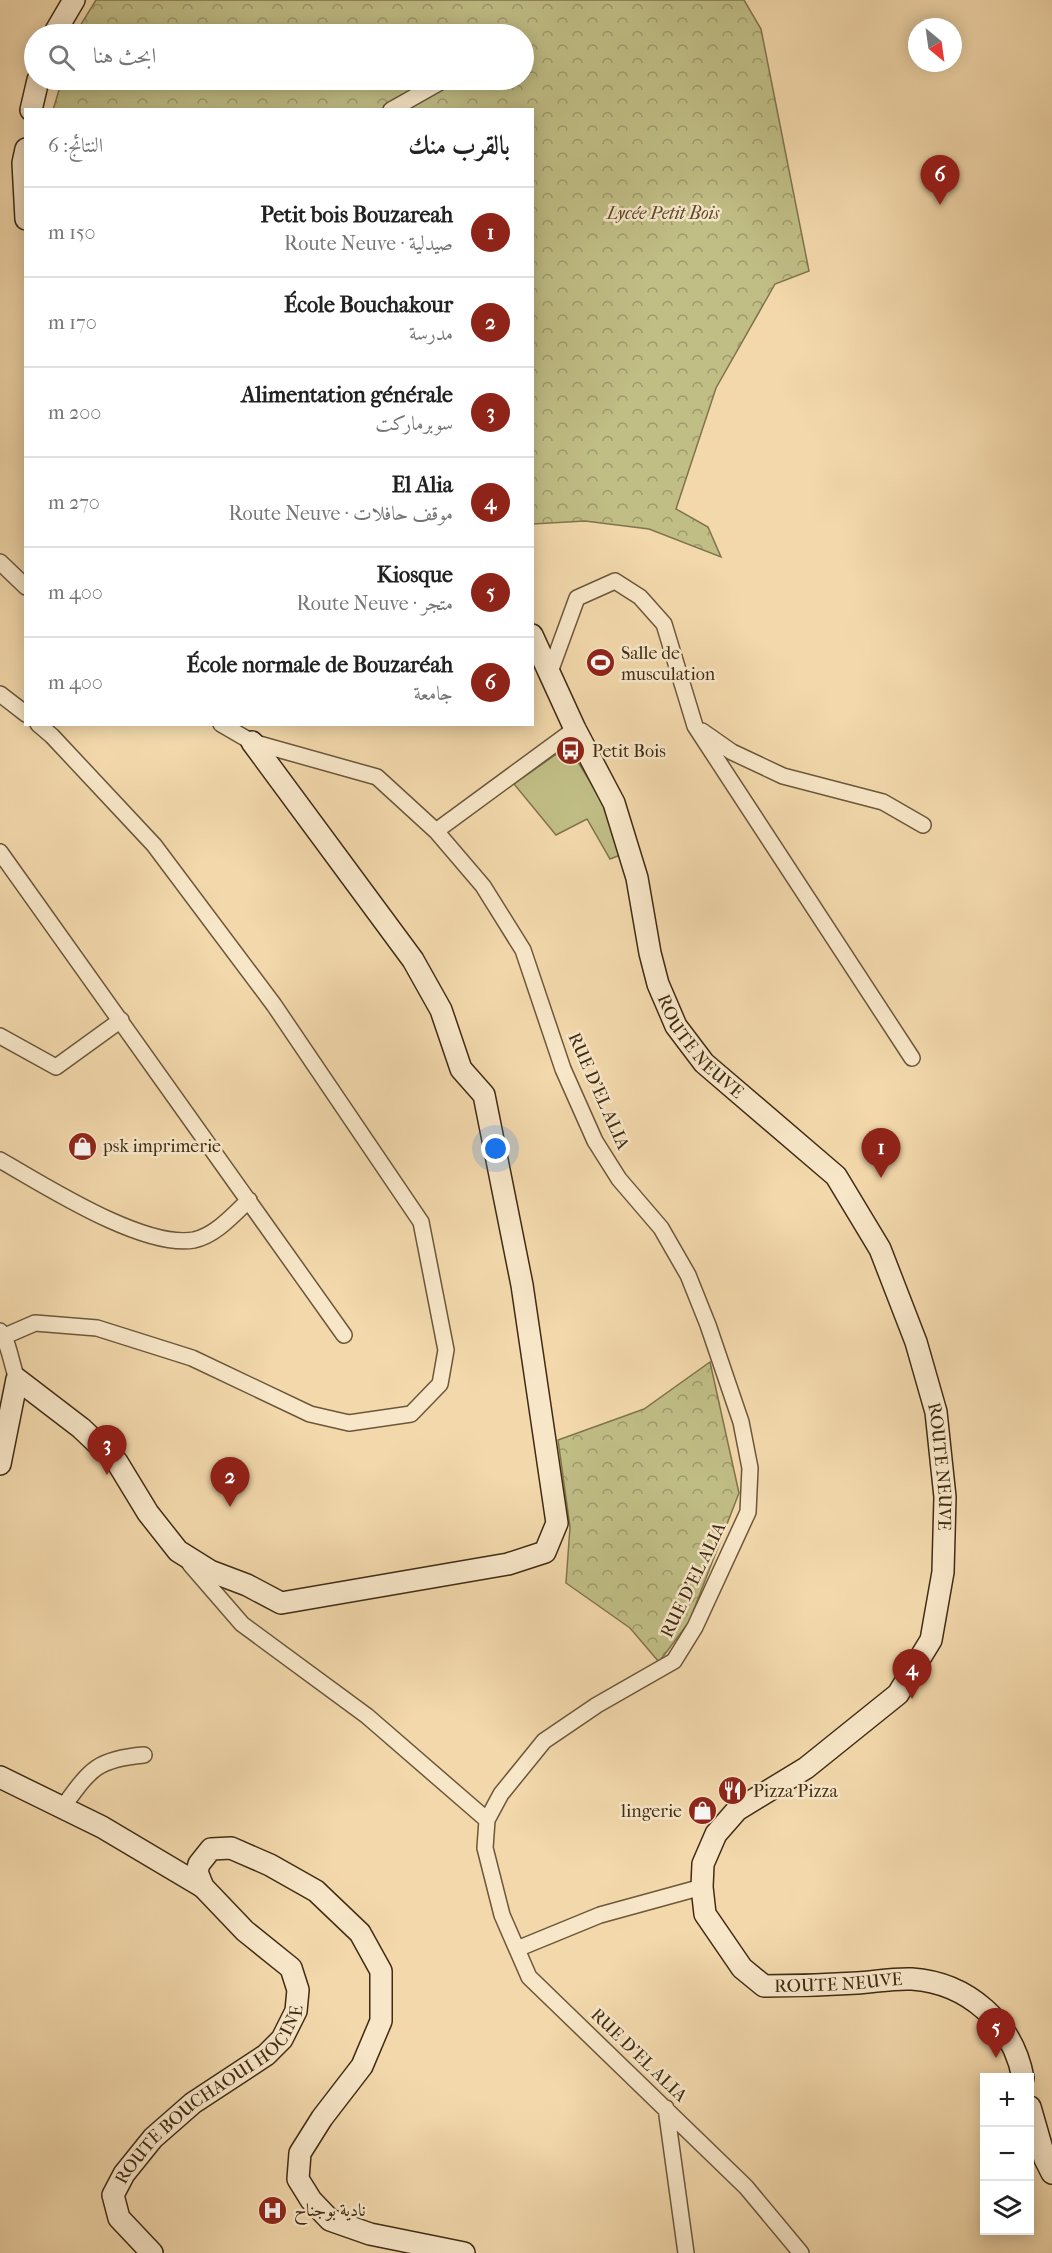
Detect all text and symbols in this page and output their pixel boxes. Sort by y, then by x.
north arrow [908,18,962,72]
search box [24,24,534,90]
icon: search [45,41,78,74]
text: ابحث هنا [93,43,156,69]
text: بالقرب منك [408,130,510,161]
text: النتائج: 6 [48,134,103,157]
pin: 6 [920,156,960,205]
text: Petit bois Bouzareah [260,202,453,228]
park label: Lycée Petit Bois [605,203,720,224]
text: 150 m [48,221,96,244]
text: 1 [487,221,494,244]
text: صيدلية · Route Neuve [284,232,453,255]
text: École Bouchakour [284,292,453,318]
text: 170 m [48,311,97,334]
text: 2 [485,311,496,334]
text: مدرسة [409,322,453,345]
text: Alimentation générale [241,382,453,408]
text: 200 m [48,401,101,424]
text: 3 [486,401,495,424]
text: سوبرماركت [375,412,453,435]
text: El Alia [392,472,453,498]
text: 270 m [48,491,100,514]
text: 4 [485,491,496,514]
text: موقف حافلات · Route Neuve [228,502,453,525]
text: Kiosque [377,562,453,588]
text: 400 m [48,581,103,604]
text: 5 [486,581,495,604]
text: متجر · Route Neuve [297,592,453,615]
place label: Salle de musculation [621,643,716,685]
sports icon: Salle de musculation [584,647,616,679]
text: École normale de Bouzaréah [187,652,453,678]
text: 400 m [48,671,103,694]
text: 6 [485,671,496,694]
text: جامعة [414,682,453,705]
bus stop icon: Petit Bois [555,735,587,767]
place label: Petit Bois [592,741,666,762]
street label: ROUTE NEUVE [653,991,747,1103]
street label: RUE D'EL ALIA [563,1030,634,1153]
pin: 1 [862,1128,900,1178]
shop icon: psk imprimerie [66,1130,98,1162]
your location [481,1134,510,1163]
place label: psk imprimerie [102,1136,221,1157]
street label: ROUTE NEUVE [923,1400,955,1531]
pin: 3 [88,1426,126,1475]
pin: 2 [210,1458,250,1507]
street label: RUE D'EL ALIA [656,1519,731,1641]
pin: 4 [892,1650,932,1699]
restaurant icon: Pizza Pizza [716,1775,748,1807]
place label: Pizza Pizza [753,1781,838,1802]
shop icon: lingerie [687,1795,719,1827]
place label: lingerie [620,1801,682,1822]
street label: ROUTE NEUVE [774,1969,903,1997]
street label: ROUTE BOUCHAOUI HOCINE [111,2004,307,2187]
street label: RUE D'EL ALIA [586,2004,691,2107]
pin: 5 [976,2008,1016,2058]
map controls [980,2073,1034,2235]
button: + [980,2073,1034,2127]
button: − [980,2127,1034,2181]
button: layers [980,2181,1034,2235]
hospital icon: نادية بوجناح [257,2194,289,2226]
place label: نادية بوجناح [294,2200,366,2226]

